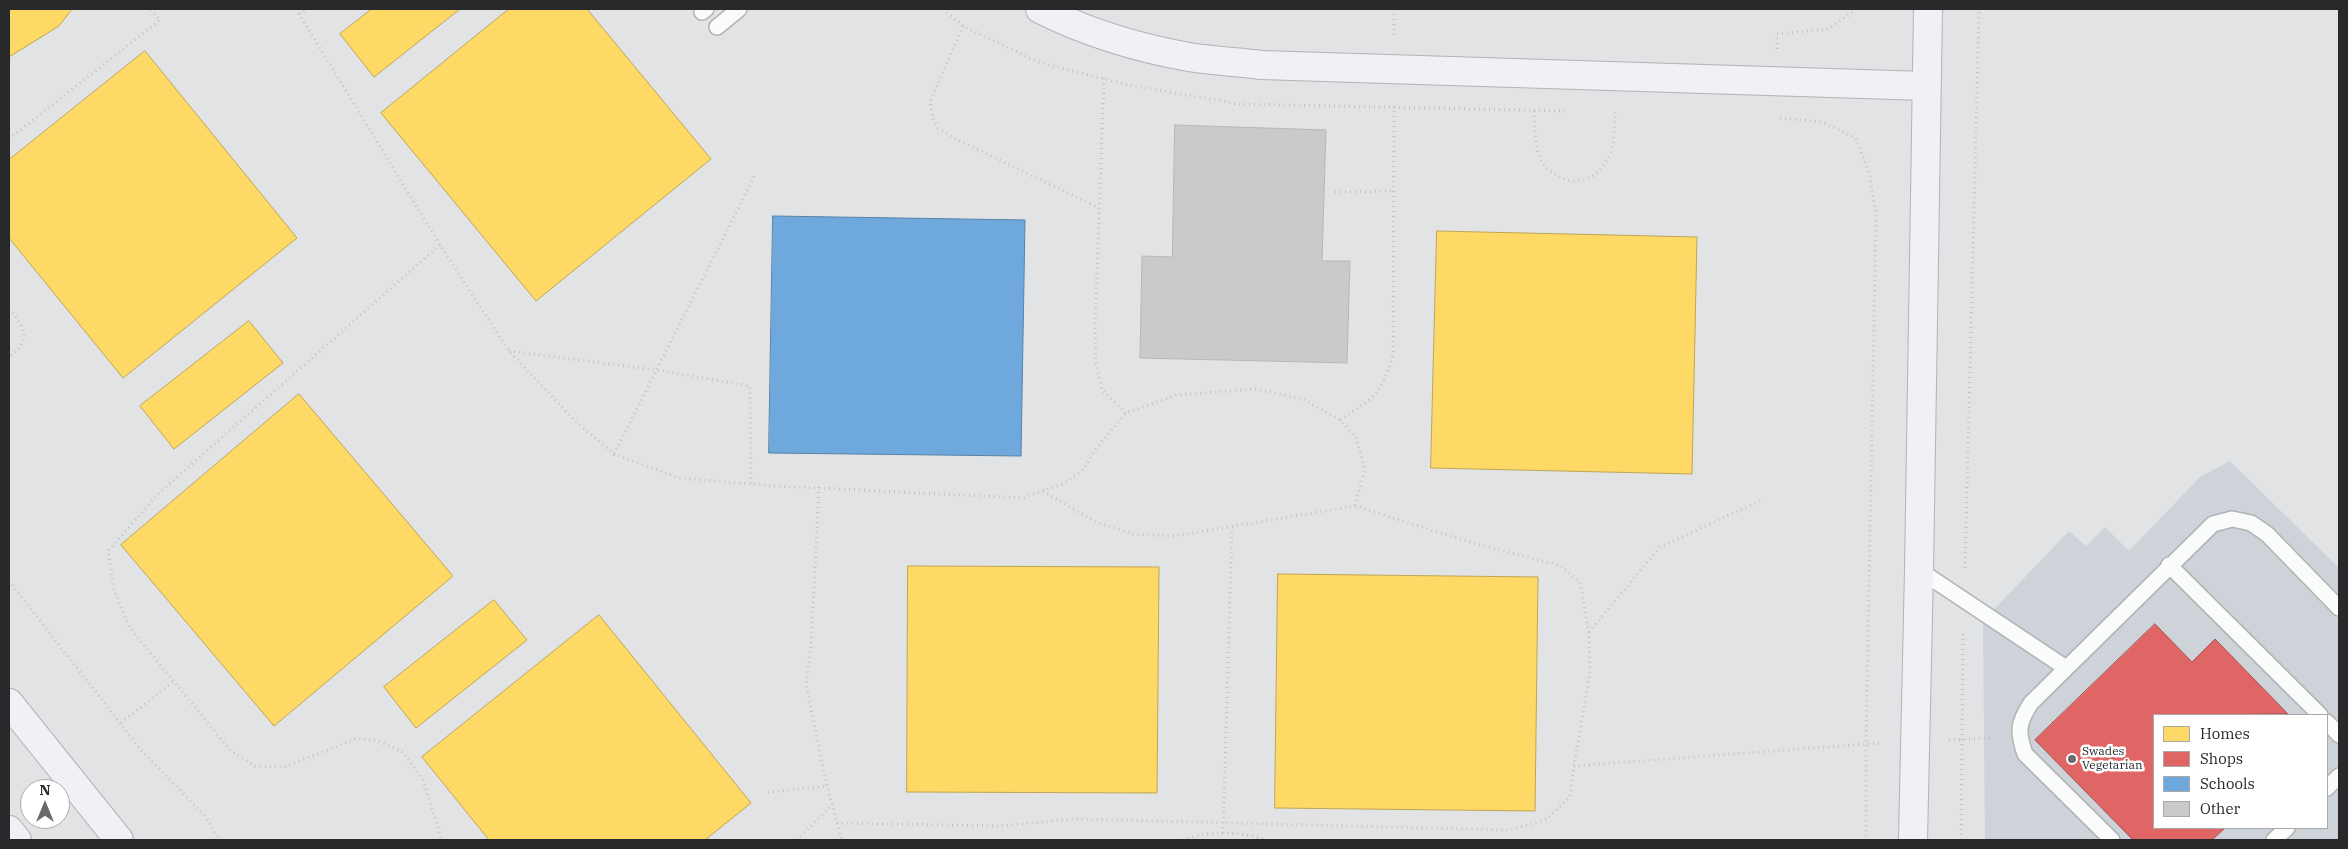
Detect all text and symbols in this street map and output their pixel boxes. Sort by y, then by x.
legend [2153,714,2328,829]
text: Homes [2200,724,2250,743]
place label: Swades Vegetarian [2082,745,2143,773]
text: Shops [2200,749,2243,768]
marker: Swades Vegetarian [2066,753,2078,765]
text: Schools [2200,774,2255,793]
north arrow [20,779,70,829]
text: N [39,781,51,799]
text: Other [2200,799,2240,818]

